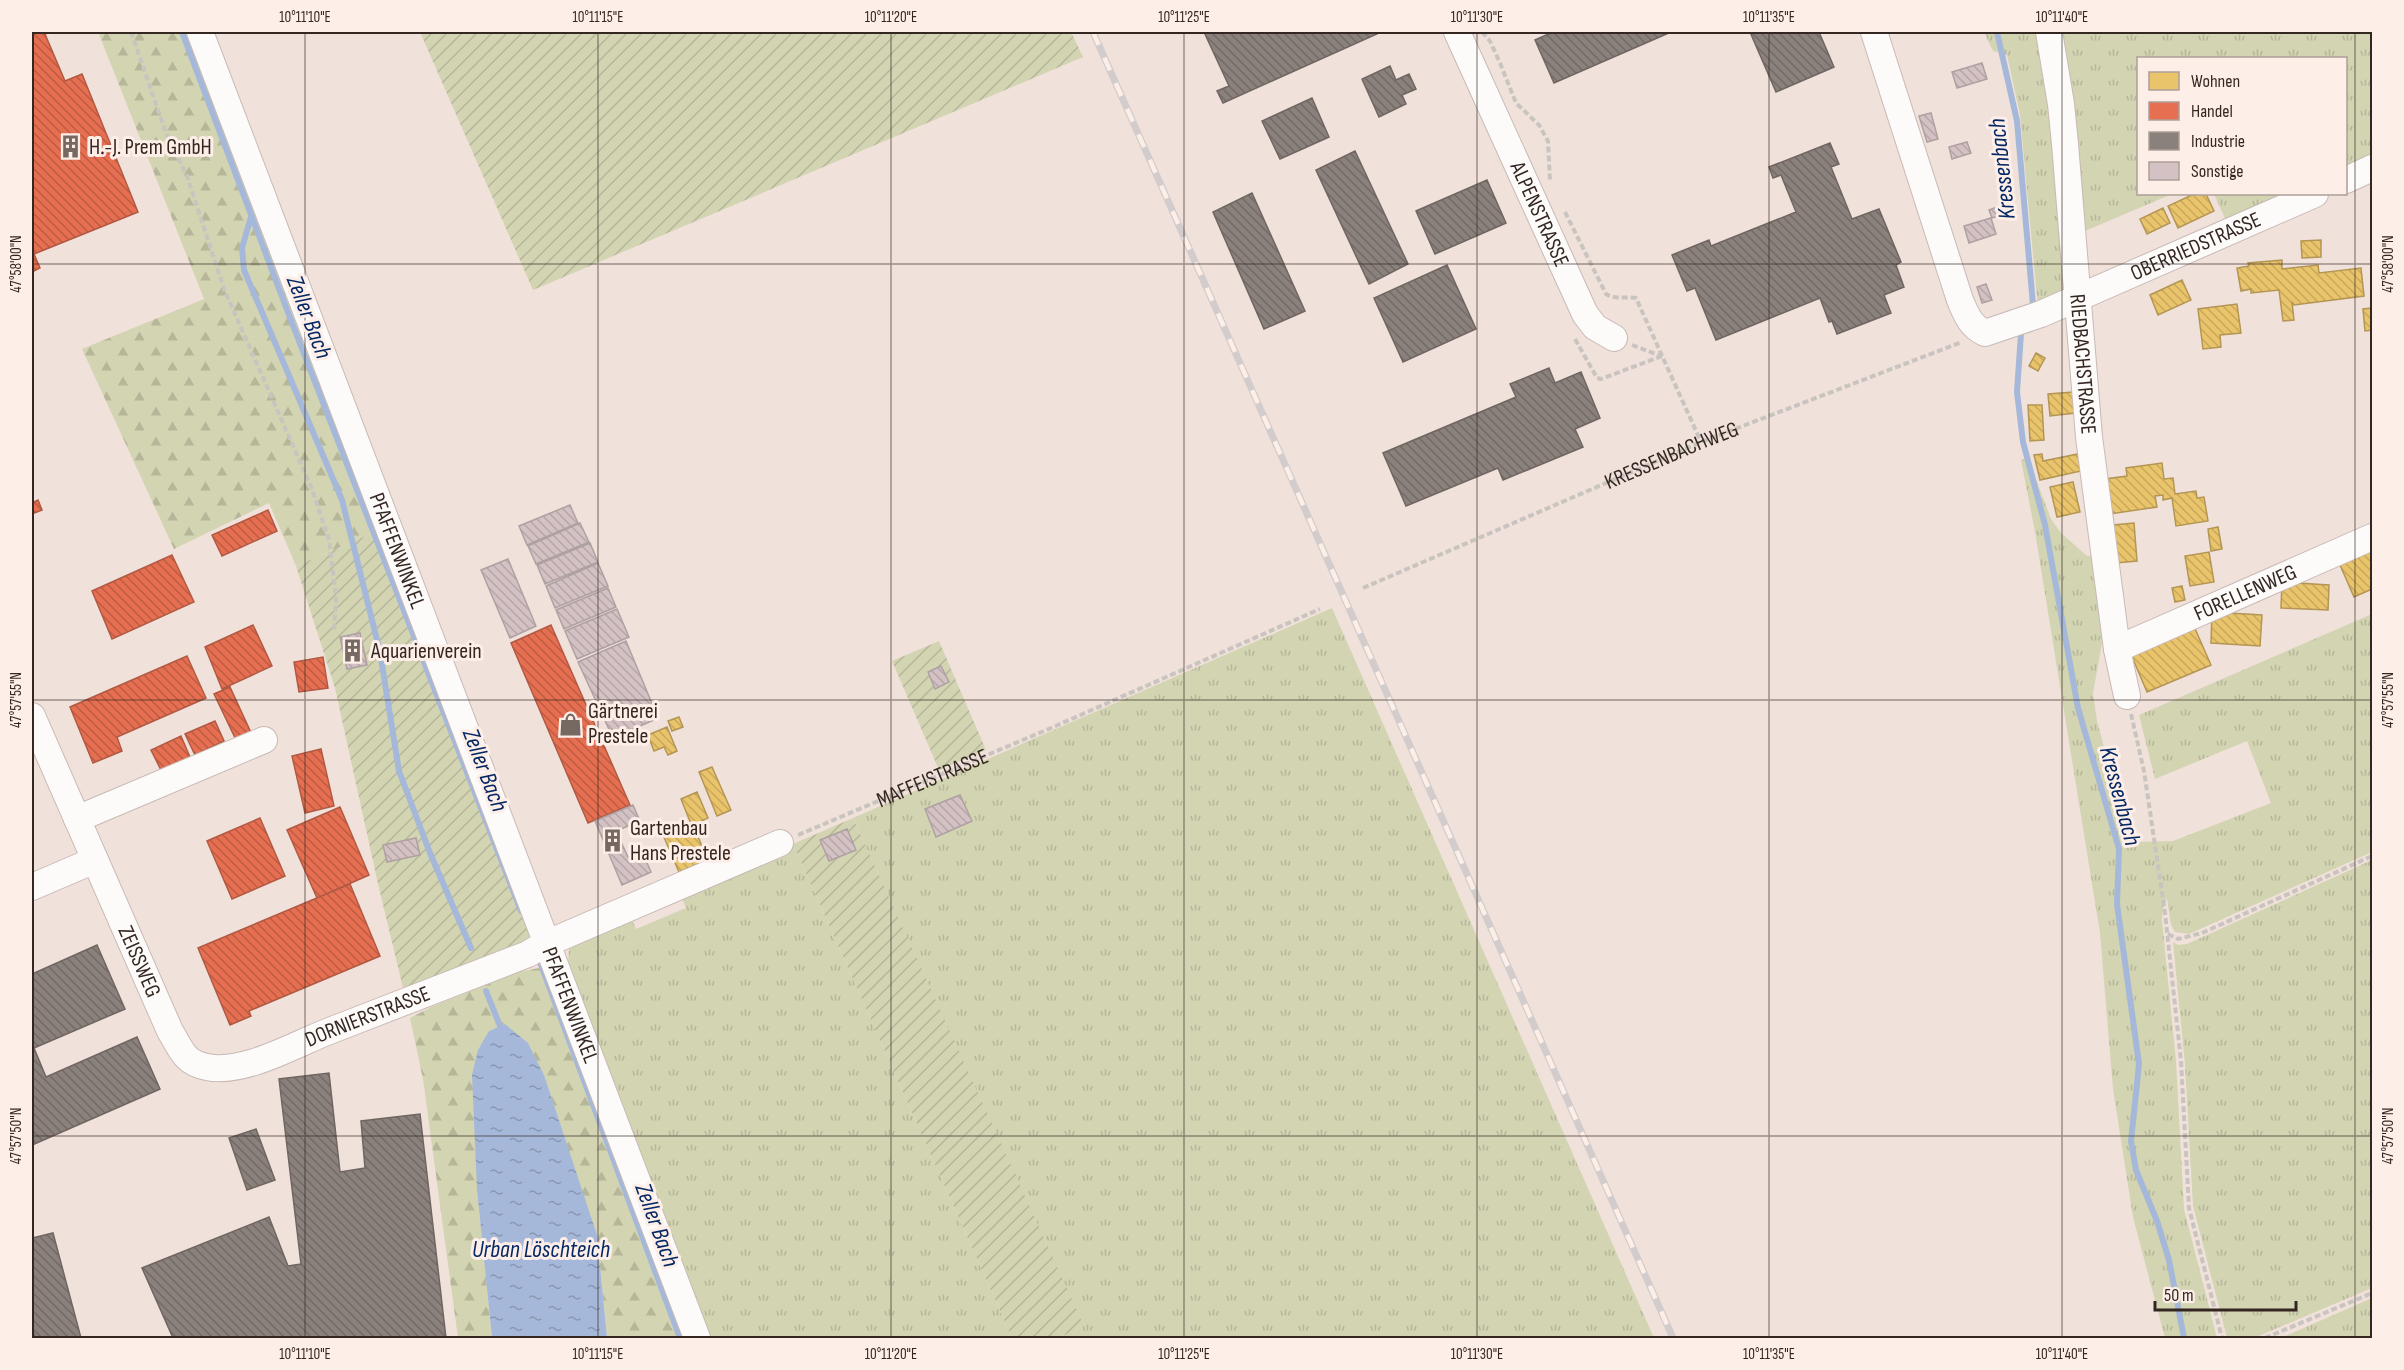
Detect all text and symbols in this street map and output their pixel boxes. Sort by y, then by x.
text: 10°11'10"E [279,8,331,27]
text: 10°11'15"E [573,8,623,27]
text: 10°11'20"E [865,8,917,27]
text: 10°11'25"E [1158,8,1210,27]
text: 10°11'30"E [1451,8,1503,27]
text: 10°11'35"E [1743,8,1795,27]
text: 10°11'40"E [2036,8,2088,27]
legend [2137,57,2347,195]
text: Wohnen [2191,71,2240,92]
text: Handel [2191,101,2233,122]
water label: Kressenbach [1982,117,2022,221]
text: Industrie [2191,131,2245,152]
building icon: H.-J. Prem GmbH [58,134,84,160]
place label: H.-J. Prem GmbH [89,134,212,161]
street label: ALPENSTRASSE [1504,156,1575,271]
text: Sonstige [2191,161,2244,182]
street label: OBERRIEDSTRASSE [2126,206,2265,287]
text: 47°58'00"N [7,235,26,293]
text: 47°58'00"N [2379,235,2398,293]
water label: Zeller Bach [280,270,338,363]
street label: RIEDBACHSTRASSE [2064,293,2102,435]
street label: KRESSENBACHWEG [1600,415,1743,495]
street label: PFAFFENWINKEL [363,489,432,612]
street label: FORELLENWEG [2190,558,2301,627]
building icon: Aquarienverein [340,638,366,664]
place label: Aquarienverein [370,638,482,665]
text: 47°57'55"N [7,672,26,728]
text: 47°57'55"N [2379,672,2398,728]
place label: Gärtnerei Prestele [588,698,658,750]
shop icon: Gärtnerei Prestele [557,711,583,737]
water label: Zeller Bach [456,723,514,816]
street label: MAFFEISTRASSE [873,743,992,814]
water label: Kressenbach [2093,743,2147,849]
place label: Gartenbau Hans Prestele [630,815,731,867]
building icon: Gartenbau Hans Prestele [599,828,625,854]
street label: ZEISSWEG [112,922,167,1001]
street label: PFAFFENWINKEL [536,943,605,1067]
street label: DORNIERSTRASSE [301,980,434,1053]
text: 47°57'50"N [7,1108,26,1164]
text: 47°57'50"N [2379,1108,2398,1164]
water label: Zeller Bach [628,1178,685,1271]
water label: Urban Löschteich [472,1235,610,1264]
scale bar [2155,1274,2296,1312]
text: 50 m [2164,1285,2194,1306]
text: 10°11'10"E [279,1345,331,1364]
text: 10°11'15"E [573,1345,623,1364]
text: 10°11'20"E [865,1345,917,1364]
text: 10°11'25"E [1158,1345,1210,1364]
text: 10°11'30"E [1451,1345,1503,1364]
text: 10°11'35"E [1743,1345,1795,1364]
text: 10°11'40"E [2036,1345,2088,1364]

